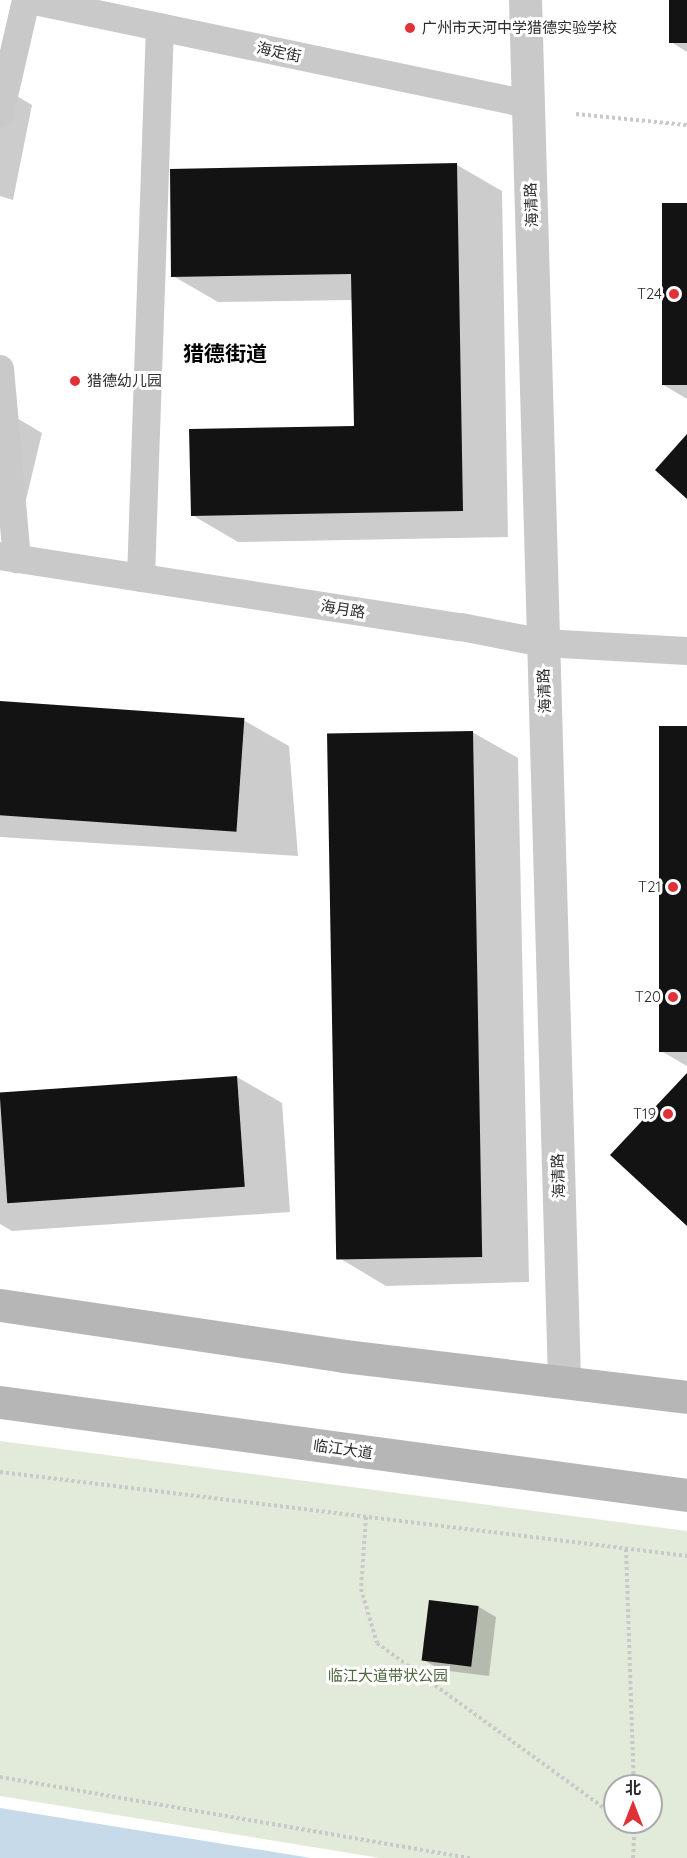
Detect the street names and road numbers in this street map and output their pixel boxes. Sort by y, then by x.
street label: 海定街 [255,39,303,65]
street label: 海清路 [521,182,541,228]
street label: 海月路 [319,597,367,621]
street label: 海清路 [534,668,554,714]
street label: 海清路 [548,1153,568,1199]
street label: 临江大道 [312,1436,374,1462]

